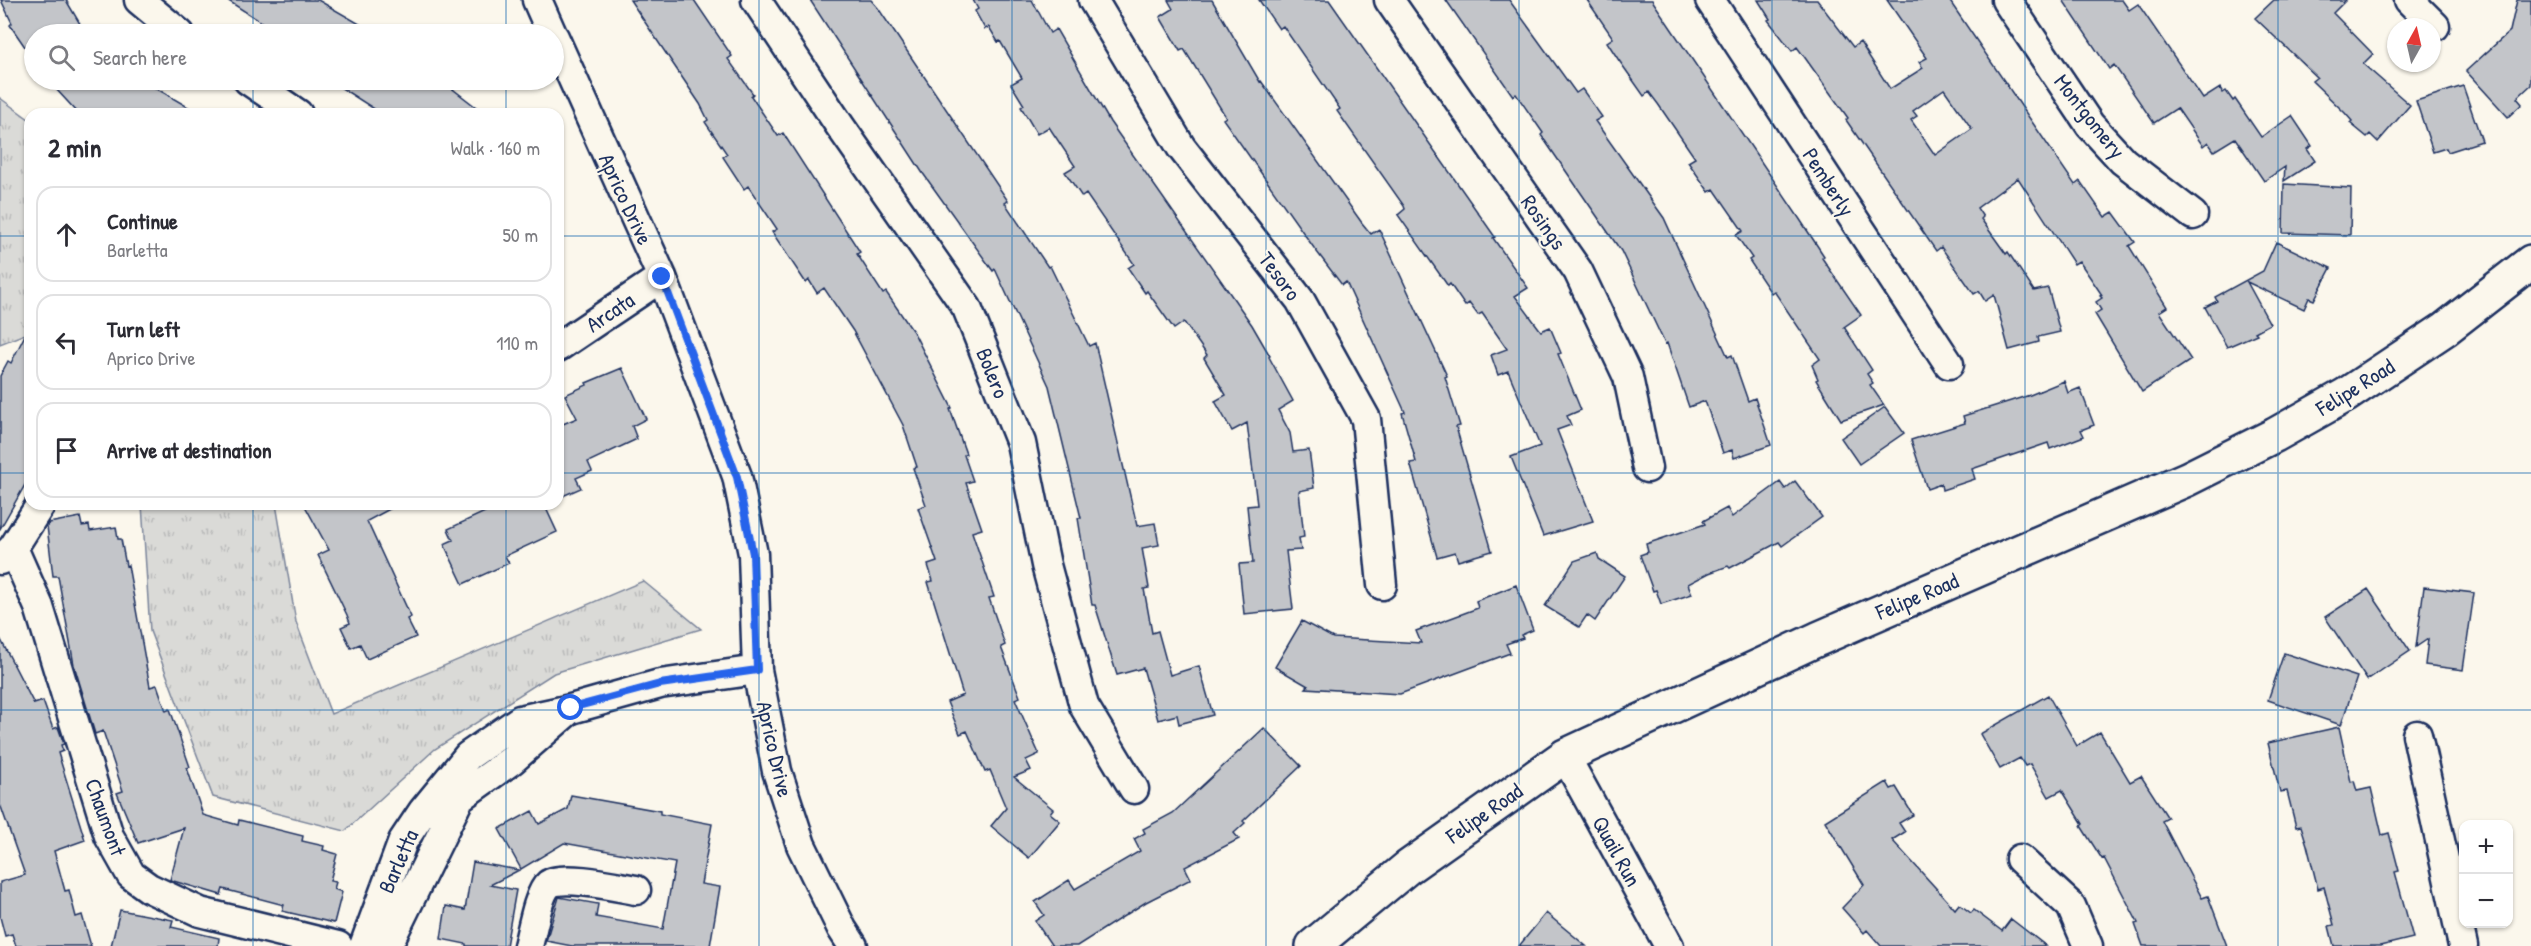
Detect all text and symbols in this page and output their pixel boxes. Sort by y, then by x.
north arrow [2387,18,2441,72]
search box [24,24,564,90]
icon: search [45,41,78,74]
text: Search here [93,42,187,72]
street label: Montgomery [2048,68,2132,164]
text: 2 min [48,130,101,165]
text: Walk · 160 m [451,134,540,161]
street label: Pemberly [1796,142,1862,222]
street label: Aprico Drive [592,149,660,250]
street label: Rosings [1514,189,1574,255]
text: Continue [107,206,178,236]
icon: ahead [50,218,83,251]
text: 50 m [502,221,538,248]
text: Barletta [107,236,168,263]
street label: Tesoro [1252,246,1308,307]
route end [648,263,674,289]
street label: Arcata [580,285,640,339]
text: Turn left [107,314,180,344]
icon: left [50,326,83,359]
text: 110 m [496,329,538,356]
street label: Bolero [969,343,1017,403]
text: Aprico Drive [107,344,196,371]
street label: Felipe Road [2309,351,2400,423]
icon: arrive [50,434,83,467]
text: Arrive at destination [107,435,272,465]
street label: Felipe Road [1870,565,1963,627]
route start [557,694,583,720]
street label: Aprico Drive [749,698,801,800]
street label: Chaumont [78,774,134,860]
street label: Felipe Road [1439,775,1529,851]
street label: Quail Run [1585,810,1649,892]
map controls [2459,820,2513,928]
button: + [2459,820,2513,874]
street label: Barletta [371,824,425,898]
button: − [2459,874,2513,928]

